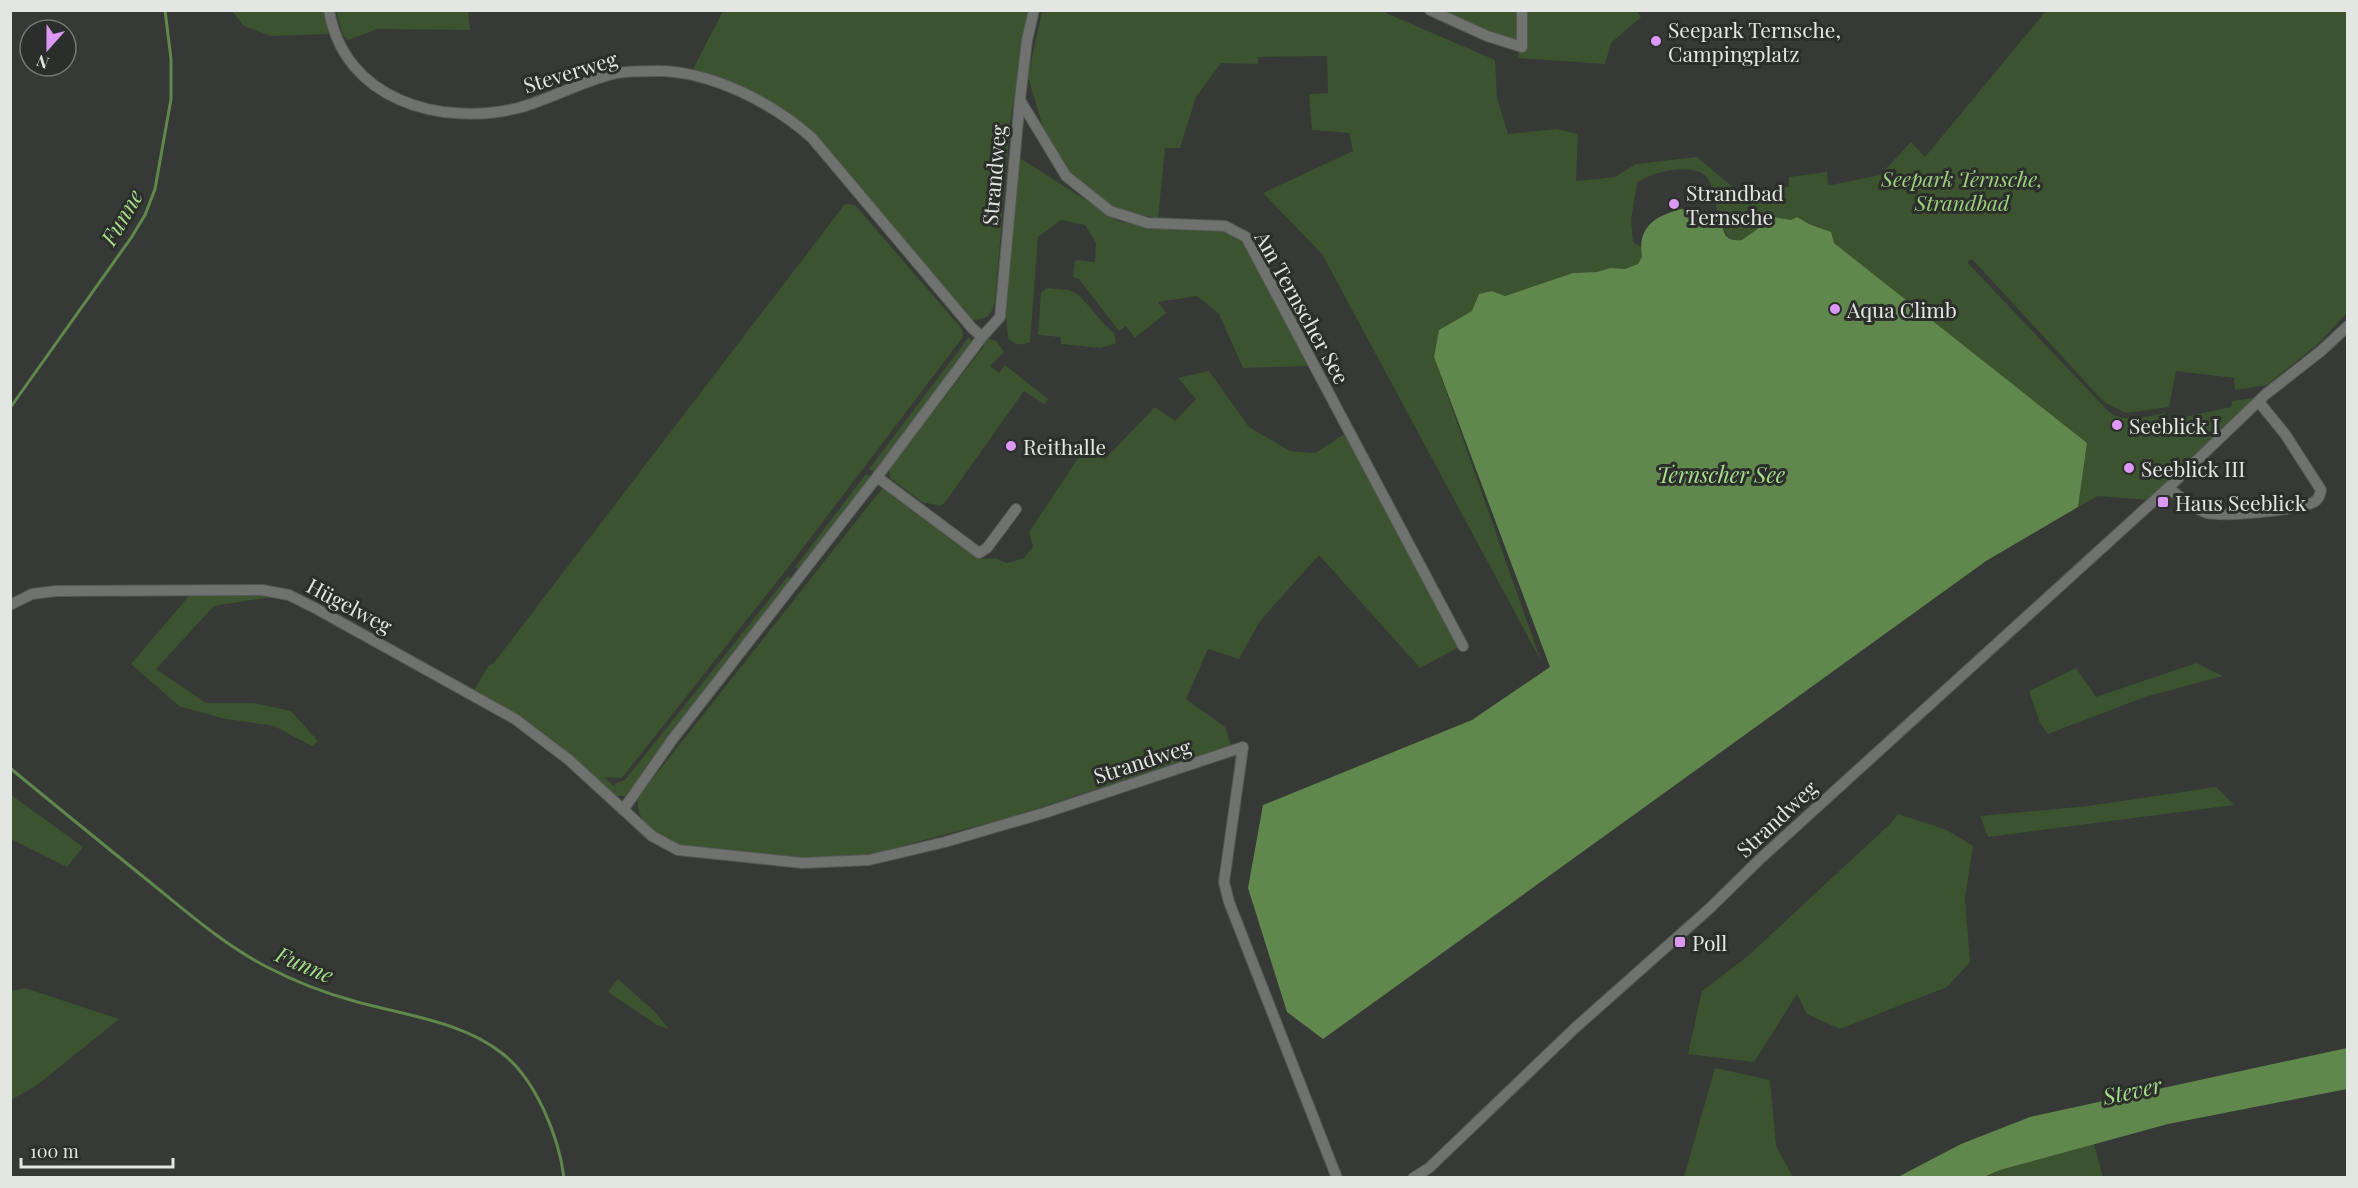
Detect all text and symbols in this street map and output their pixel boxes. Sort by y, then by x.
place label: Seepark Ternsche, Campingplatz [1668,15,1841,67]
north arrow [18,18,78,78]
marker: Seepark Ternsche, Campingplatz [1649,34,1663,48]
street label: Steverweg [519,43,621,99]
text: N [33,50,52,74]
street label: Strandweg [975,123,1011,227]
park label: Seepark Ternsche, Strandbad [1880,164,2043,216]
place label: Strandbad Ternsche [1686,178,1784,230]
water label: Funne [93,183,149,251]
marker: Strandbad Ternsche [1667,197,1681,211]
street label: Am Ternscher See [1249,225,1357,388]
place label: Aqua Climb [1846,295,1957,323]
marker: Aqua Climb [1828,302,1842,316]
place label: Seeblick I [2129,411,2219,439]
marker: Seeblick I [2110,418,2124,432]
place label: Reithalle [1023,432,1106,460]
marker: Reithalle [1004,439,1018,453]
place label: Seeblick III [2141,454,2245,482]
water label: Ternscher See [1657,459,1786,489]
marker: Seeblick III [2122,461,2136,475]
place label: Haus Seeblick [2175,488,2307,516]
marker: Haus Seeblick [2156,495,2170,509]
street label: Hügelweg [302,571,398,639]
street label: Strandweg [1090,731,1194,789]
street label: Strandweg [1730,773,1822,863]
place label: Poll [1692,928,1727,956]
marker: Poll [1673,935,1687,949]
water label: Funne [271,938,339,990]
water label: Stever [2099,1069,2165,1111]
scale bar [21,1131,172,1169]
text: 100 m [30,1139,79,1163]

